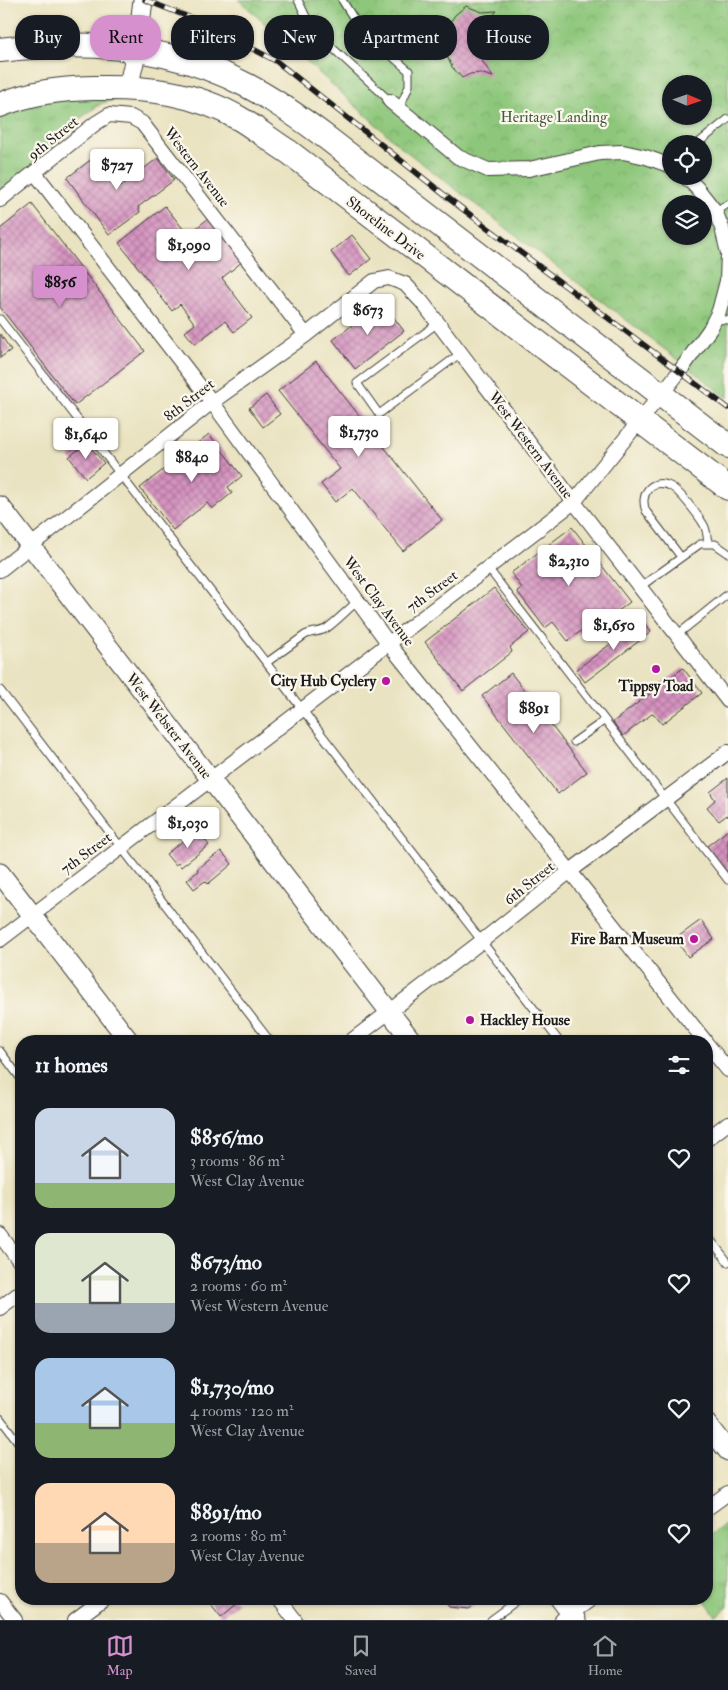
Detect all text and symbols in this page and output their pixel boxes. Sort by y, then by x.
chip: Buy [15,15,80,60]
chip: Rent [90,15,161,60]
chip: Filters [171,15,254,60]
chip: New [264,15,334,60]
chip: Apartment [344,15,457,60]
chip: House [467,15,549,60]
north arrow [662,75,712,125]
map controls [662,75,712,245]
park label: Heritage Landing [501,108,608,127]
street label: 9th Street [23,112,83,165]
street label: Western Avenue [159,123,234,211]
button: locate [662,135,712,185]
pin: $727 [87,148,147,191]
text: $727 [101,155,133,175]
street label: Shoreline Drive [342,192,429,264]
button: layers [662,195,712,245]
pin: $1,090 [148,228,230,271]
text: $1,090 [167,235,211,255]
pin: $856 [30,266,90,308]
text: $856 [44,272,76,292]
pin: $673 [338,294,398,336]
text: $673 [353,300,383,320]
street label: 8th Street [160,375,219,426]
street label: West Western Avenue [483,387,577,503]
pin: $1,730 [318,416,400,458]
pin: $1,640 [45,418,127,460]
text: $1,730 [339,422,379,442]
text: $1,640 [64,424,108,444]
pin: $840 [162,440,222,483]
text: $840 [175,447,209,467]
pin: $2,310 [528,544,610,587]
text: $2,310 [549,551,589,571]
street label: West Clay Avenue [338,552,419,650]
street label: 7th Street [403,566,462,617]
pin: $1,650 [573,608,655,651]
text: $1,650 [593,615,635,635]
marker: Tippsy Toad [650,663,662,675]
street label: West Webster Avenue [121,669,216,783]
place label: City Hub Cyclery [271,672,377,692]
marker: City Hub Cyclery [380,675,392,687]
place label: Tippsy Toad [618,677,694,697]
pin: $891 [504,692,564,734]
text: $891 [519,698,549,718]
pin: $1,030 [147,806,229,849]
text: $1,030 [167,813,209,833]
street label: 7th Street [57,828,116,879]
street label: 6th Street [500,857,559,910]
place label: Fire Barn Museum [570,930,684,949]
marker: Fire Barn Museum [688,933,700,945]
place label: Hackley House [480,1011,571,1031]
marker: Hackley House [464,1014,476,1026]
icon: filters [665,1051,693,1079]
text: 11 homes [35,1052,108,1079]
text: $856/mo [190,1124,263,1151]
icon: home [75,1128,135,1188]
icon: heart [665,1144,693,1172]
text: 3 rooms · 86 m² [190,1151,284,1171]
text: West Clay Avenue [190,1171,305,1191]
text: $673/mo [190,1249,262,1276]
icon: home [75,1253,135,1313]
icon: heart [665,1269,693,1297]
text: 2 rooms · 60 m² [190,1276,287,1296]
text: West Western Avenue [190,1296,328,1316]
text: $1,730/mo [190,1374,274,1401]
icon: home [75,1378,135,1438]
icon: heart [665,1394,693,1422]
text: 4 rooms · 120 m² [190,1401,293,1421]
text: West Clay Avenue [190,1421,305,1441]
text: $891/mo [190,1499,262,1526]
icon: home [75,1503,135,1563]
icon: heart [665,1519,693,1547]
text: 2 rooms · 80 m² [190,1526,287,1546]
text: West Clay Avenue [190,1546,305,1566]
tab: Map [106,1632,134,1679]
tab: Saved [345,1632,377,1679]
tab: Home [588,1632,622,1679]

